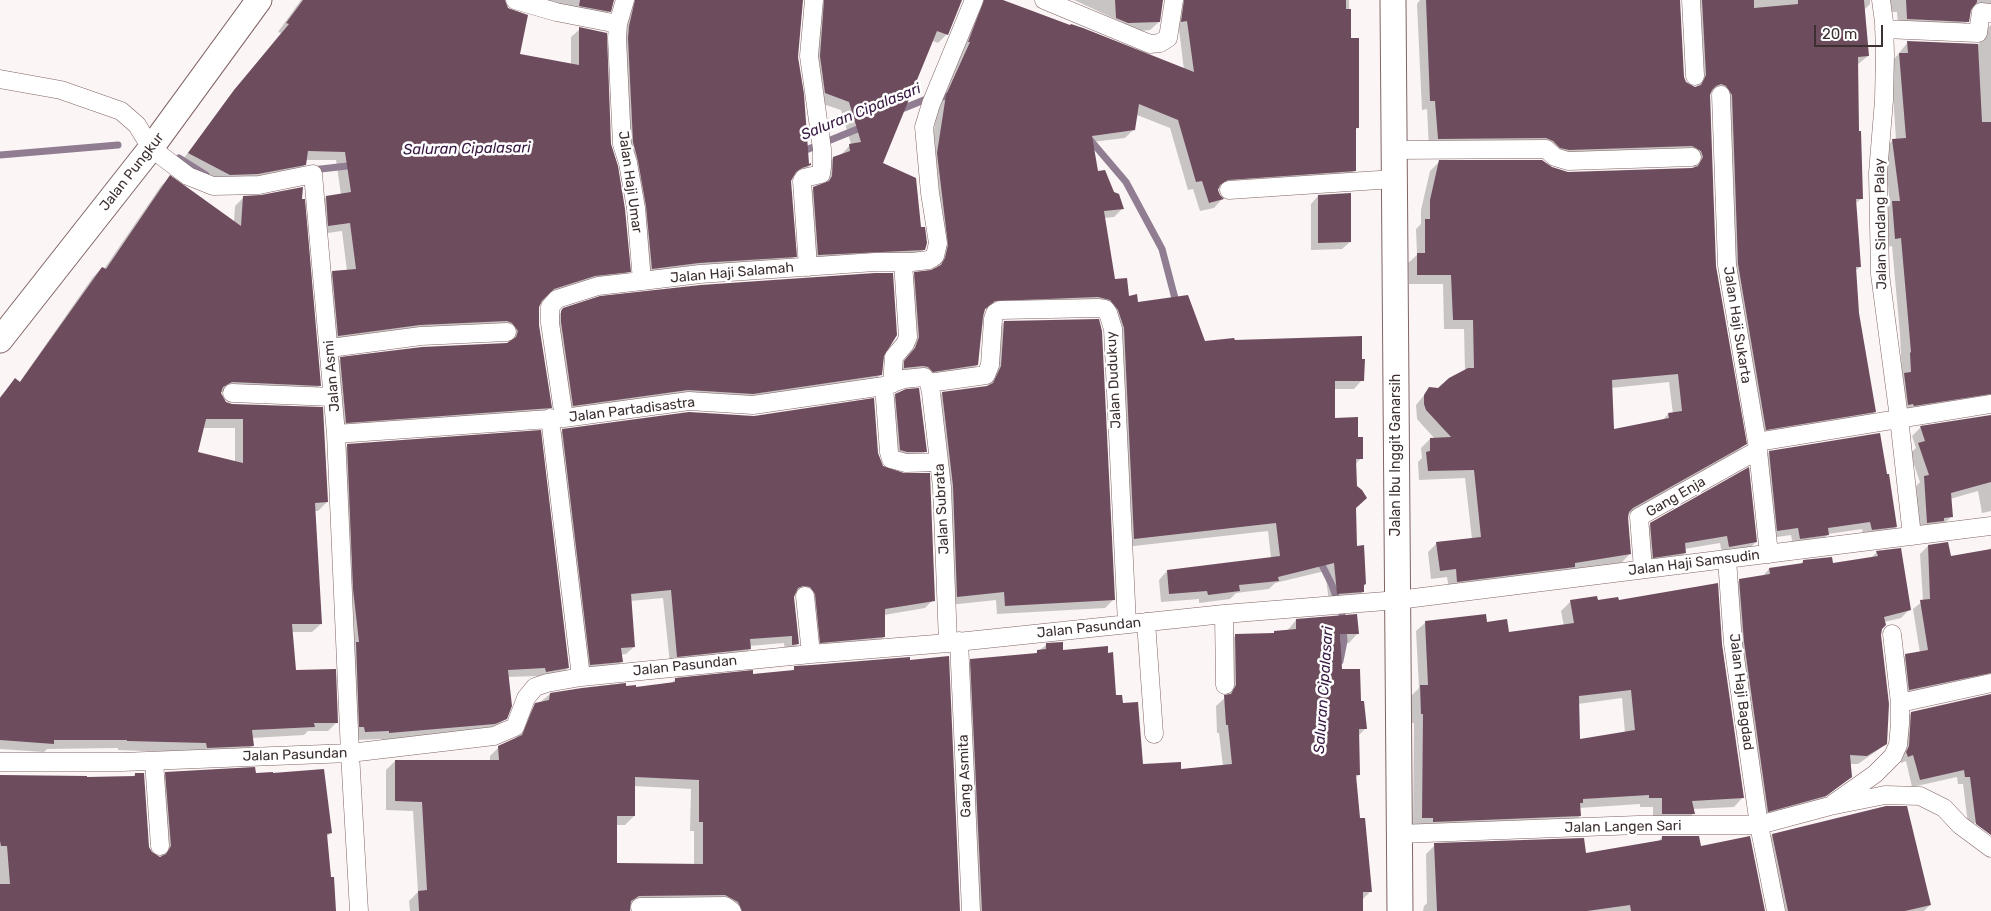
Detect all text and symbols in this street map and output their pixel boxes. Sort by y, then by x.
scale bar [1816,15,1885,47]
text: 20 m [1822,25,1857,43]
water label: Saluran Cipalasari [798,80,924,144]
street label: Jalan Pungkur [96,129,168,215]
street label: Jalan Haji Umar [615,130,645,234]
water label: Saluran Cipalasari [403,139,531,159]
street label: Jalan Sindang Palay [1871,158,1891,290]
street label: Jalan Haji Salamah [669,259,795,287]
street label: Jalan Haji Sukarta [1719,265,1755,385]
street label: Jalan Dudukuy [1103,331,1125,429]
street label: Jalan Asmi [320,339,344,413]
street label: Jalan Ibu Inggit Ganarsih [1388,374,1404,536]
street label: Jalan Partadisastra [568,394,696,426]
street label: Jalan Subrata [931,463,953,555]
street label: Gang Enja [1643,473,1709,521]
street label: Jalan Haji Samsudin [1627,547,1761,579]
street label: Jalan Pasundan [1036,614,1142,642]
water label: Saluran Cipalasari [1311,626,1337,754]
street label: Jalan Haji Bagdad [1725,633,1757,751]
street label: Jalan Pasundan [632,652,738,680]
street label: Gang Asmita [955,734,975,818]
street label: Jalan Pasundan [242,745,348,765]
street label: Jalan Langen Sari [1564,818,1682,836]

